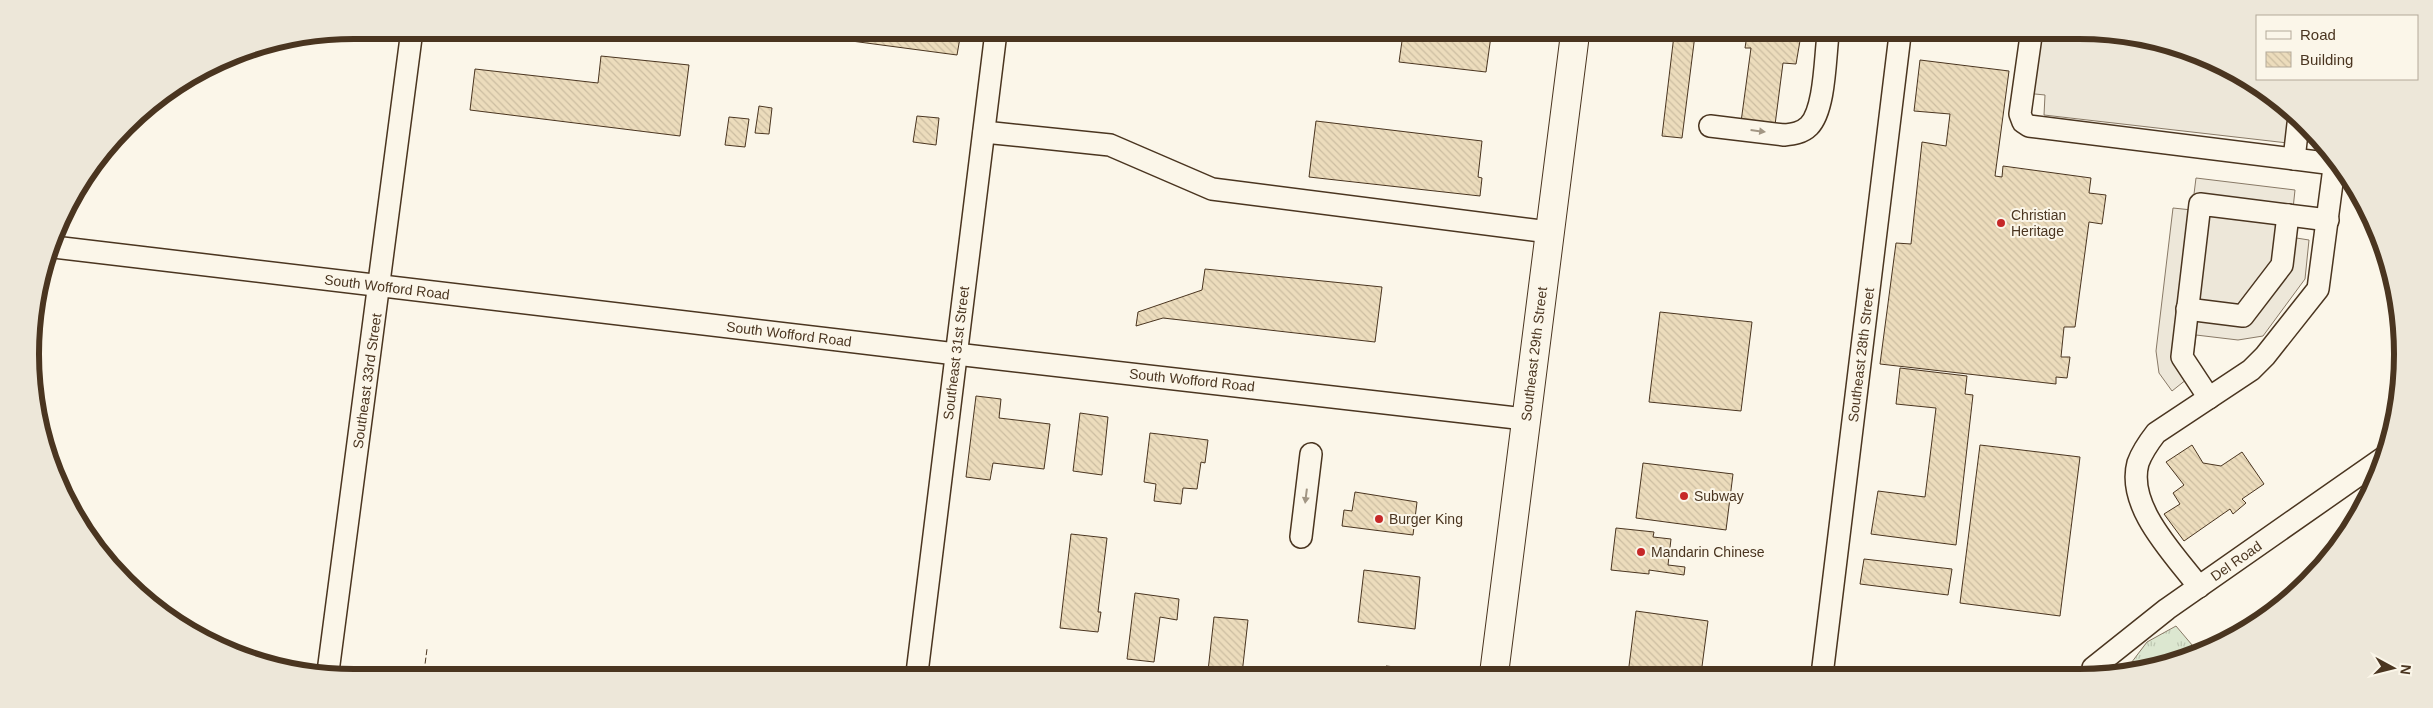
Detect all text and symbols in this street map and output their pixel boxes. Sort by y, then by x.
legend [2256,15,2418,80]
text: Road [2300,26,2336,43]
text: Building [2300,51,2353,68]
one-way arrow [1750,127,1766,135]
place label: Christian Heritage [2011,207,2066,239]
marker: Christian Heritage [1995,217,2007,229]
street label: South Wofford Road [323,271,451,303]
street label: Southeast 31st Street [940,285,972,421]
street label: Southeast 29th Street [1518,286,1550,422]
street label: Southeast 28th Street [1845,287,1877,423]
street label: Southeast 33rd Street [350,312,384,450]
street label: South Wofford Road [725,318,853,350]
street label: South Wofford Road [1128,365,1256,395]
one-way arrow [1302,488,1310,504]
place label: Subway [1694,488,1744,504]
marker: Subway [1678,490,1690,502]
place label: Burger King [1389,511,1463,527]
marker: Burger King [1373,513,1385,525]
street label: Del Road [2208,538,2264,584]
place label: Mandarin Chinese [1651,544,1765,560]
marker: Mandarin Chinese [1635,546,1647,558]
north arrow [2368,643,2418,693]
text: N [2397,664,2414,676]

